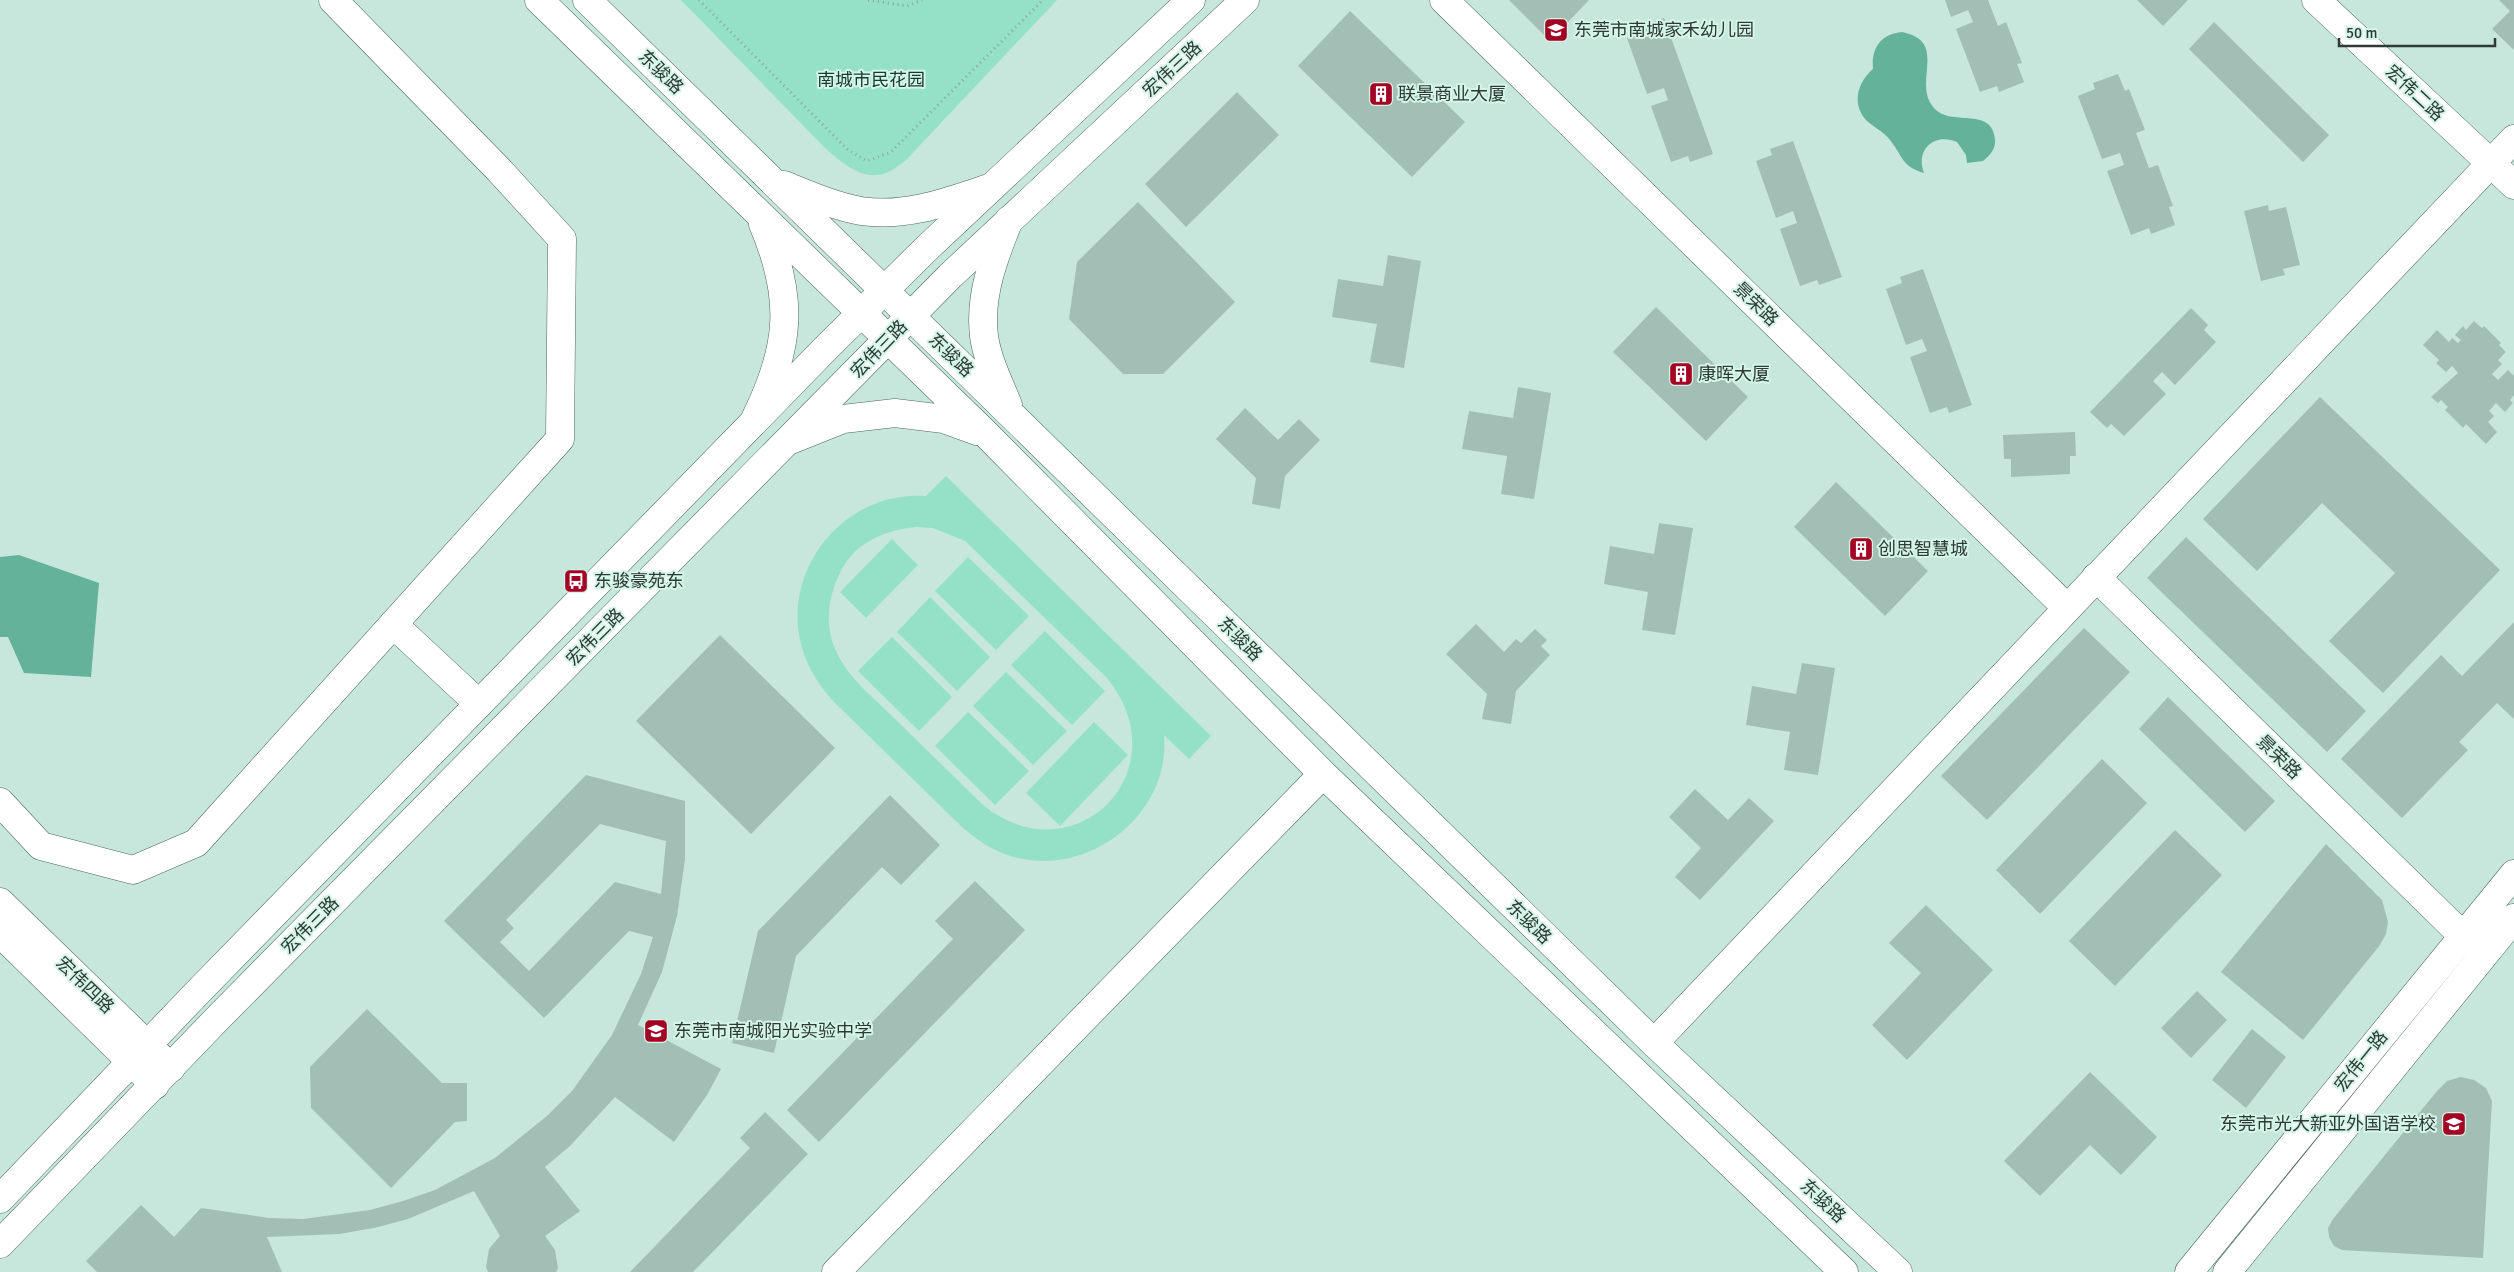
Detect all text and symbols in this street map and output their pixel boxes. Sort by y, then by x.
scale bar [2339,15,2495,47]
school or university icon: 东莞市南城家禾幼儿园 [1543,17,1569,43]
place label: 东莞市南城家禾幼儿园 [1574,19,1754,41]
text: 50 m [2346,24,2377,42]
street label: 宏伟三路 [1138,36,1206,102]
street label: 东骏路 [634,45,688,99]
street label: 宏伟二路 [2381,60,2449,126]
park label: 南城市民花园 [817,69,925,91]
building icon: 联景商业大厦 [1368,81,1394,107]
place label: 联景商业大厦 [1398,83,1506,105]
street label: 景荣路 [1729,277,1783,331]
street label: 宏伟三路 [846,315,912,383]
street label: 东骏路 [924,328,978,382]
building icon: 康晖大厦 [1668,361,1694,387]
place label: 康晖大厦 [1698,363,1770,385]
building icon: 创思智慧城 [1848,536,1874,562]
place label: 创思智慧城 [1878,538,1968,560]
bus stop icon: 东骏豪苑东 [563,568,589,594]
place label: 东骏豪苑东 [594,570,684,592]
street label: 宏伟三路 [562,604,628,670]
street label: 东骏路 [1213,612,1267,666]
street label: 景荣路 [2252,730,2306,784]
street label: 宏伟三路 [277,892,343,958]
street label: 东骏路 [1502,895,1556,949]
street label: 宏伟四路 [51,952,119,1018]
school or university icon: 东莞市南城阳光实验中学 [643,1018,669,1044]
place label: 东莞市南城阳光实验中学 [674,1020,872,1042]
street label: 宏伟一路 [2330,1026,2392,1096]
school or university icon: 东莞市光大新亚外国语学校 [2441,1111,2467,1137]
place label: 东莞市光大新亚外国语学校 [2220,1113,2436,1135]
street label: 东骏路 [1796,1175,1850,1227]

